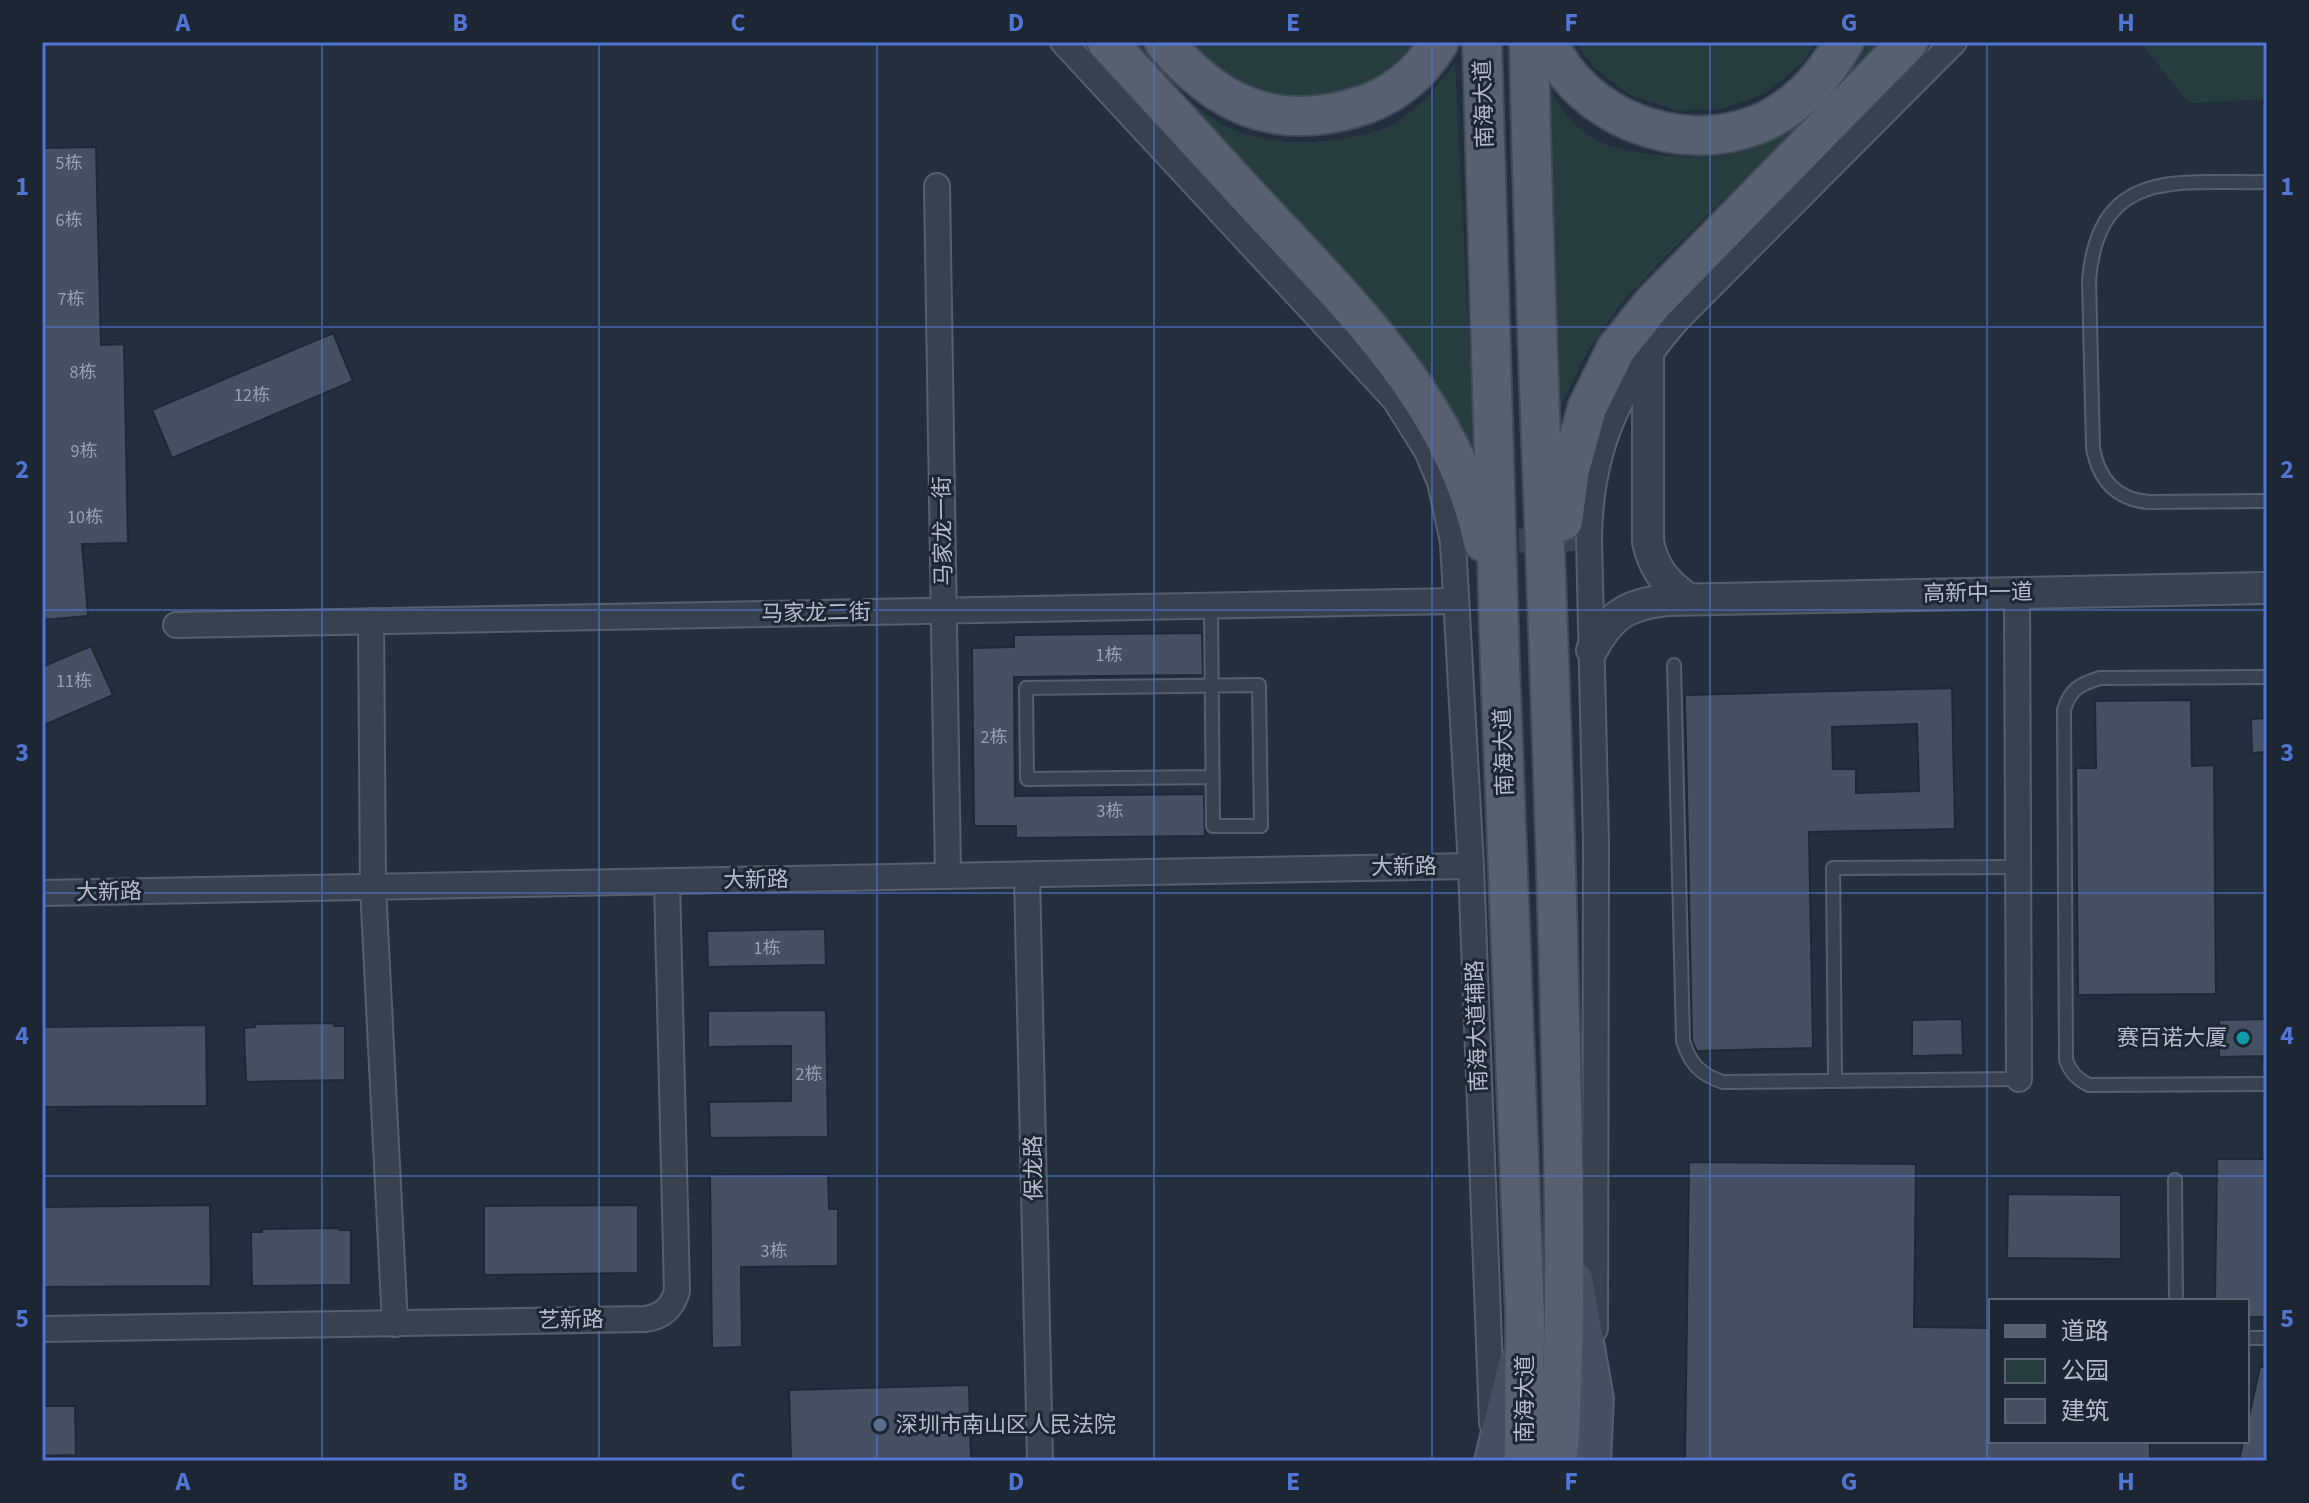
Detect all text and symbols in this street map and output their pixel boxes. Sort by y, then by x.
text: A [175,4,192,41]
text: B [452,4,468,41]
text: C [730,4,746,41]
text: D [1008,4,1024,41]
text: E [1286,4,1300,41]
text: F [1564,4,1578,41]
text: G [1841,4,1857,41]
text: H [2117,4,2135,41]
street label: 南海大道 [1466,59,1502,149]
house number: 5栋 [56,151,82,176]
text: 1 [15,168,29,205]
text: 1 [2280,168,2294,205]
house number: 6栋 [56,208,82,233]
house number: 7栋 [58,287,84,312]
house number: 8栋 [70,360,96,385]
house number: 12栋 [234,383,270,408]
house number: 9栋 [71,439,97,464]
text: 2 [15,451,29,488]
text: 2 [2280,451,2294,488]
street label: 马家龙一街 [926,476,960,586]
house number: 10栋 [67,505,103,530]
street label: 高新中一道 [1923,576,2033,610]
street label: 马家龙二街 [761,596,871,630]
house number: 1栋 [1096,643,1122,668]
house number: 11栋 [56,669,92,694]
street label: 南海大道 [1486,707,1522,797]
house number: 2栋 [981,725,1007,750]
text: 3 [15,734,29,771]
text: 3 [2280,734,2294,771]
house number: 3栋 [1097,799,1123,824]
street label: 大新路 [1371,850,1437,884]
street label: 大新路 [723,863,789,897]
street label: 大新路 [76,875,142,909]
house number: 1栋 [754,936,780,961]
street label: 南海大道辅路 [1459,959,1495,1093]
text: 4 [15,1017,29,1054]
text: 4 [2280,1017,2294,1054]
place label: 赛百诺大厦 [2117,1022,2227,1054]
marker: 赛百诺大厦 [2234,1029,2252,1047]
house number: 2栋 [796,1062,822,1087]
street label: 保龙路 [1017,1135,1051,1201]
house number: 3栋 [761,1239,787,1264]
legend [1989,1299,2249,1443]
text: 5 [15,1300,29,1337]
text: 5 [2280,1300,2294,1337]
street label: 艺新路 [538,1303,604,1337]
text: 道路 [2061,1314,2109,1349]
text: 公园 [2061,1354,2109,1389]
street label: 南海大道 [1509,1355,1541,1443]
text: 建筑 [2061,1394,2109,1429]
place label: 深圳市南山区人民法院 [896,1409,1116,1441]
marker: 深圳市南山区人民法院 [871,1416,889,1434]
text: A [175,1463,192,1500]
text: B [452,1463,468,1500]
text: C [730,1463,746,1500]
text: D [1008,1463,1024,1500]
text: E [1286,1463,1300,1500]
text: F [1564,1463,1578,1500]
text: G [1841,1463,1857,1500]
text: H [2117,1463,2135,1500]

